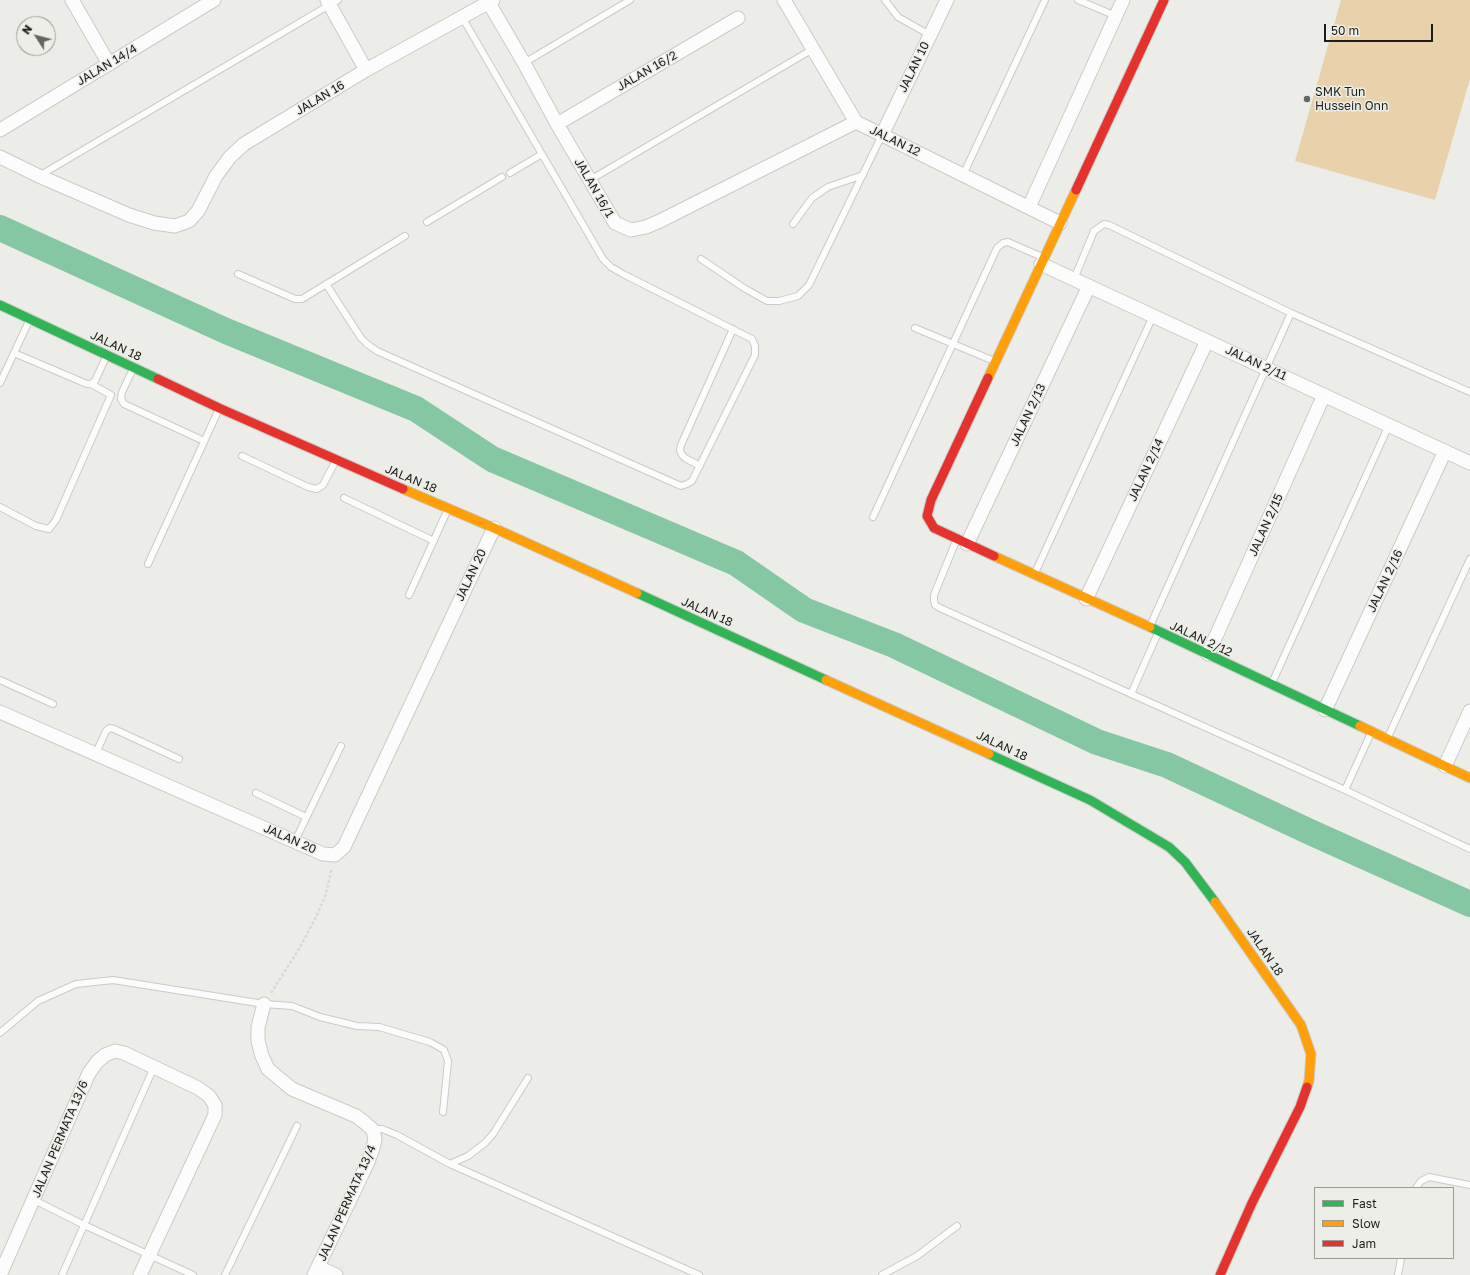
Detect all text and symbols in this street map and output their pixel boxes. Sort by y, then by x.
north arrow [16,16,56,56]
scale bar [1326,16,1435,42]
text: N [19,22,34,36]
text: 50 m [1331,23,1359,38]
street label: JALAN 10 [895,39,933,95]
street label: JALAN 14/4 [74,41,140,89]
street label: JALAN 16/2 [614,48,680,94]
street label: JALAN 16 [293,78,347,118]
place label: SMK Tun Hussein Onn [1315,85,1388,113]
marker: SMK Tun Hussein Onn [1302,94,1312,104]
street label: JALAN 12 [867,123,923,159]
street label: JALAN 16/1 [571,156,617,220]
street label: JALAN 18 [88,328,144,364]
street label: JALAN 2/11 [1223,343,1289,383]
street label: JALAN 2/13 [1007,381,1049,449]
street label: JALAN 2/14 [1125,436,1167,504]
street label: JALAN 18 [383,462,439,496]
street label: JALAN 2/15 [1246,491,1286,559]
street label: JALAN 20 [453,547,489,603]
street label: JALAN 2/16 [1364,547,1406,615]
street label: JALAN 18 [679,594,735,630]
street label: JALAN 2/12 [1168,618,1234,660]
street label: JALAN 18 [974,728,1030,764]
street label: JALAN 20 [261,821,319,857]
street label: JALAN 18 [1244,925,1286,979]
street label: JALAN PERMATA 13/6 [29,1078,91,1200]
street label: JALAN PERMATA 13/4 [315,1143,379,1263]
legend [1314,1187,1454,1259]
text: Fast [1352,1196,1377,1211]
text: Slow [1352,1216,1380,1231]
text: Jam [1352,1236,1376,1251]

